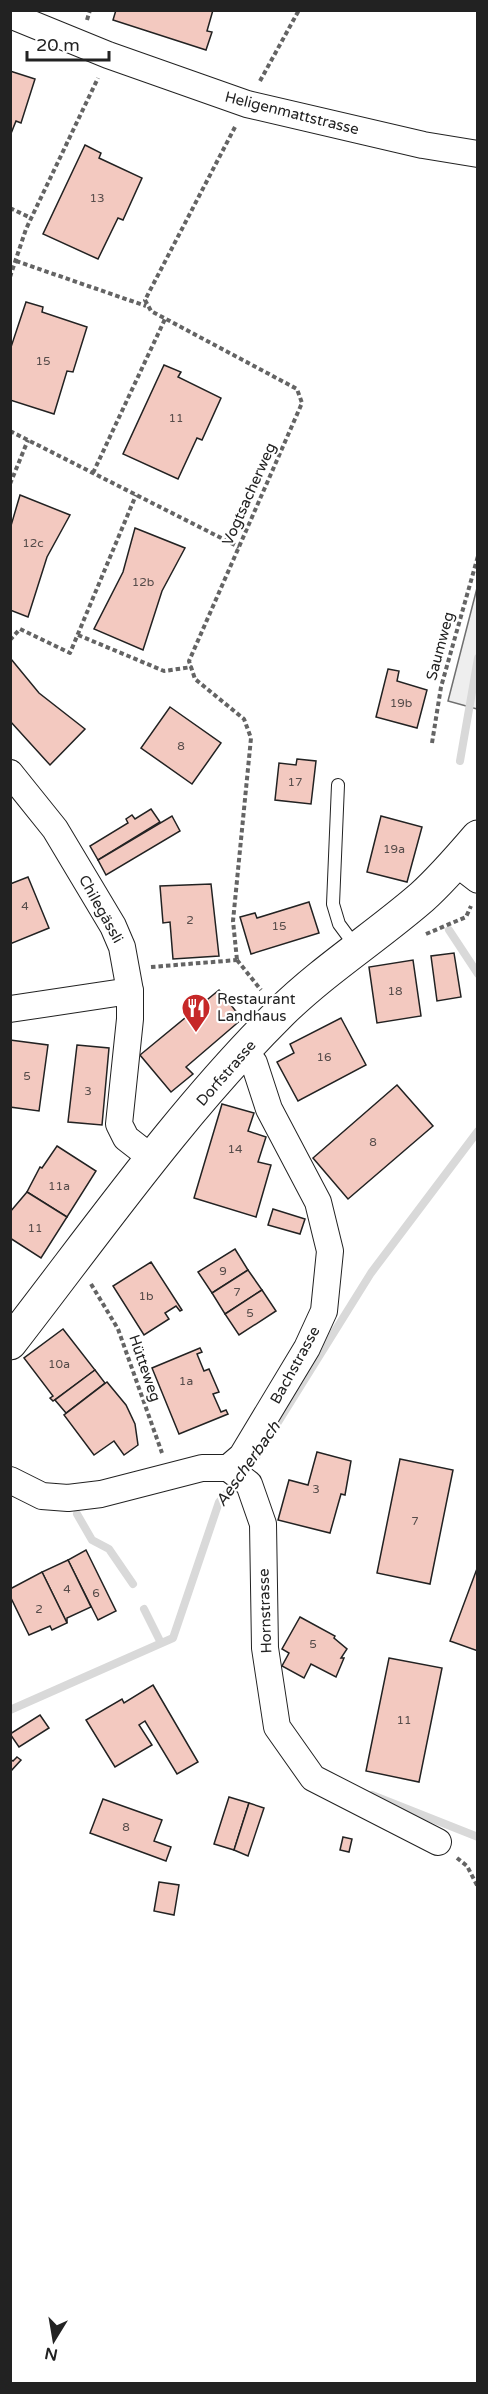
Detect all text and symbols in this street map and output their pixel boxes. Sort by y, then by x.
scale bar [27,24,110,62]
text: 20 m [36,34,80,56]
street label: Heligenmattstrasse [223,88,361,138]
house number: 13 [89,191,105,205]
house number: 15 [35,354,51,368]
house number: 11 [168,411,184,425]
street label: Vogtsacherweg [218,440,280,548]
house number: 12c [22,536,44,550]
house number: 12b [132,575,154,589]
street label: Saumweg [422,610,458,682]
house number: 19b [390,696,412,710]
house number: 8 [177,739,185,753]
house number: 17 [287,775,303,789]
house number: 19a [383,842,405,856]
street label: Chilegässli [75,872,127,946]
house number: 4 [21,899,29,913]
house number: 2 [186,913,194,927]
house number: 15 [271,919,287,933]
house number: 18 [387,984,403,998]
place label: Restaurant Landhaus [217,990,296,1025]
restaurant icon: Restaurant Landhaus [180,992,212,1034]
street label: Dorfstrasse [192,1036,260,1110]
house number: 16 [316,1050,332,1064]
house number: 5 [23,1069,31,1083]
house number: 3 [84,1084,92,1098]
house number: 8 [369,1135,377,1149]
house number: 14 [227,1142,243,1156]
house number: 11a [48,1179,70,1193]
house number: 11 [27,1221,43,1235]
house number: 9 [219,1264,227,1278]
house number: 7 [233,1285,241,1299]
house number: 1b [138,1289,154,1303]
house number: 5 [246,1306,254,1320]
street label: Bachstrasse [266,1323,324,1407]
street label: Hütteweg [125,1332,165,1404]
house number: 10a [48,1357,70,1371]
house number: 1a [179,1374,193,1388]
water label: Aescherbach [211,1417,285,1510]
house number: 3 [312,1482,320,1496]
house number: 7 [411,1514,419,1528]
street label: Hornstrasse [255,1568,275,1654]
house number: 4 [63,1582,71,1596]
house number: 6 [92,1586,100,1600]
house number: 2 [35,1602,43,1616]
house number: 5 [309,1637,317,1651]
house number: 11 [396,1713,412,1727]
house number: 8 [122,1820,130,1834]
north arrow [24,2310,84,2370]
text: N [43,2343,60,2365]

